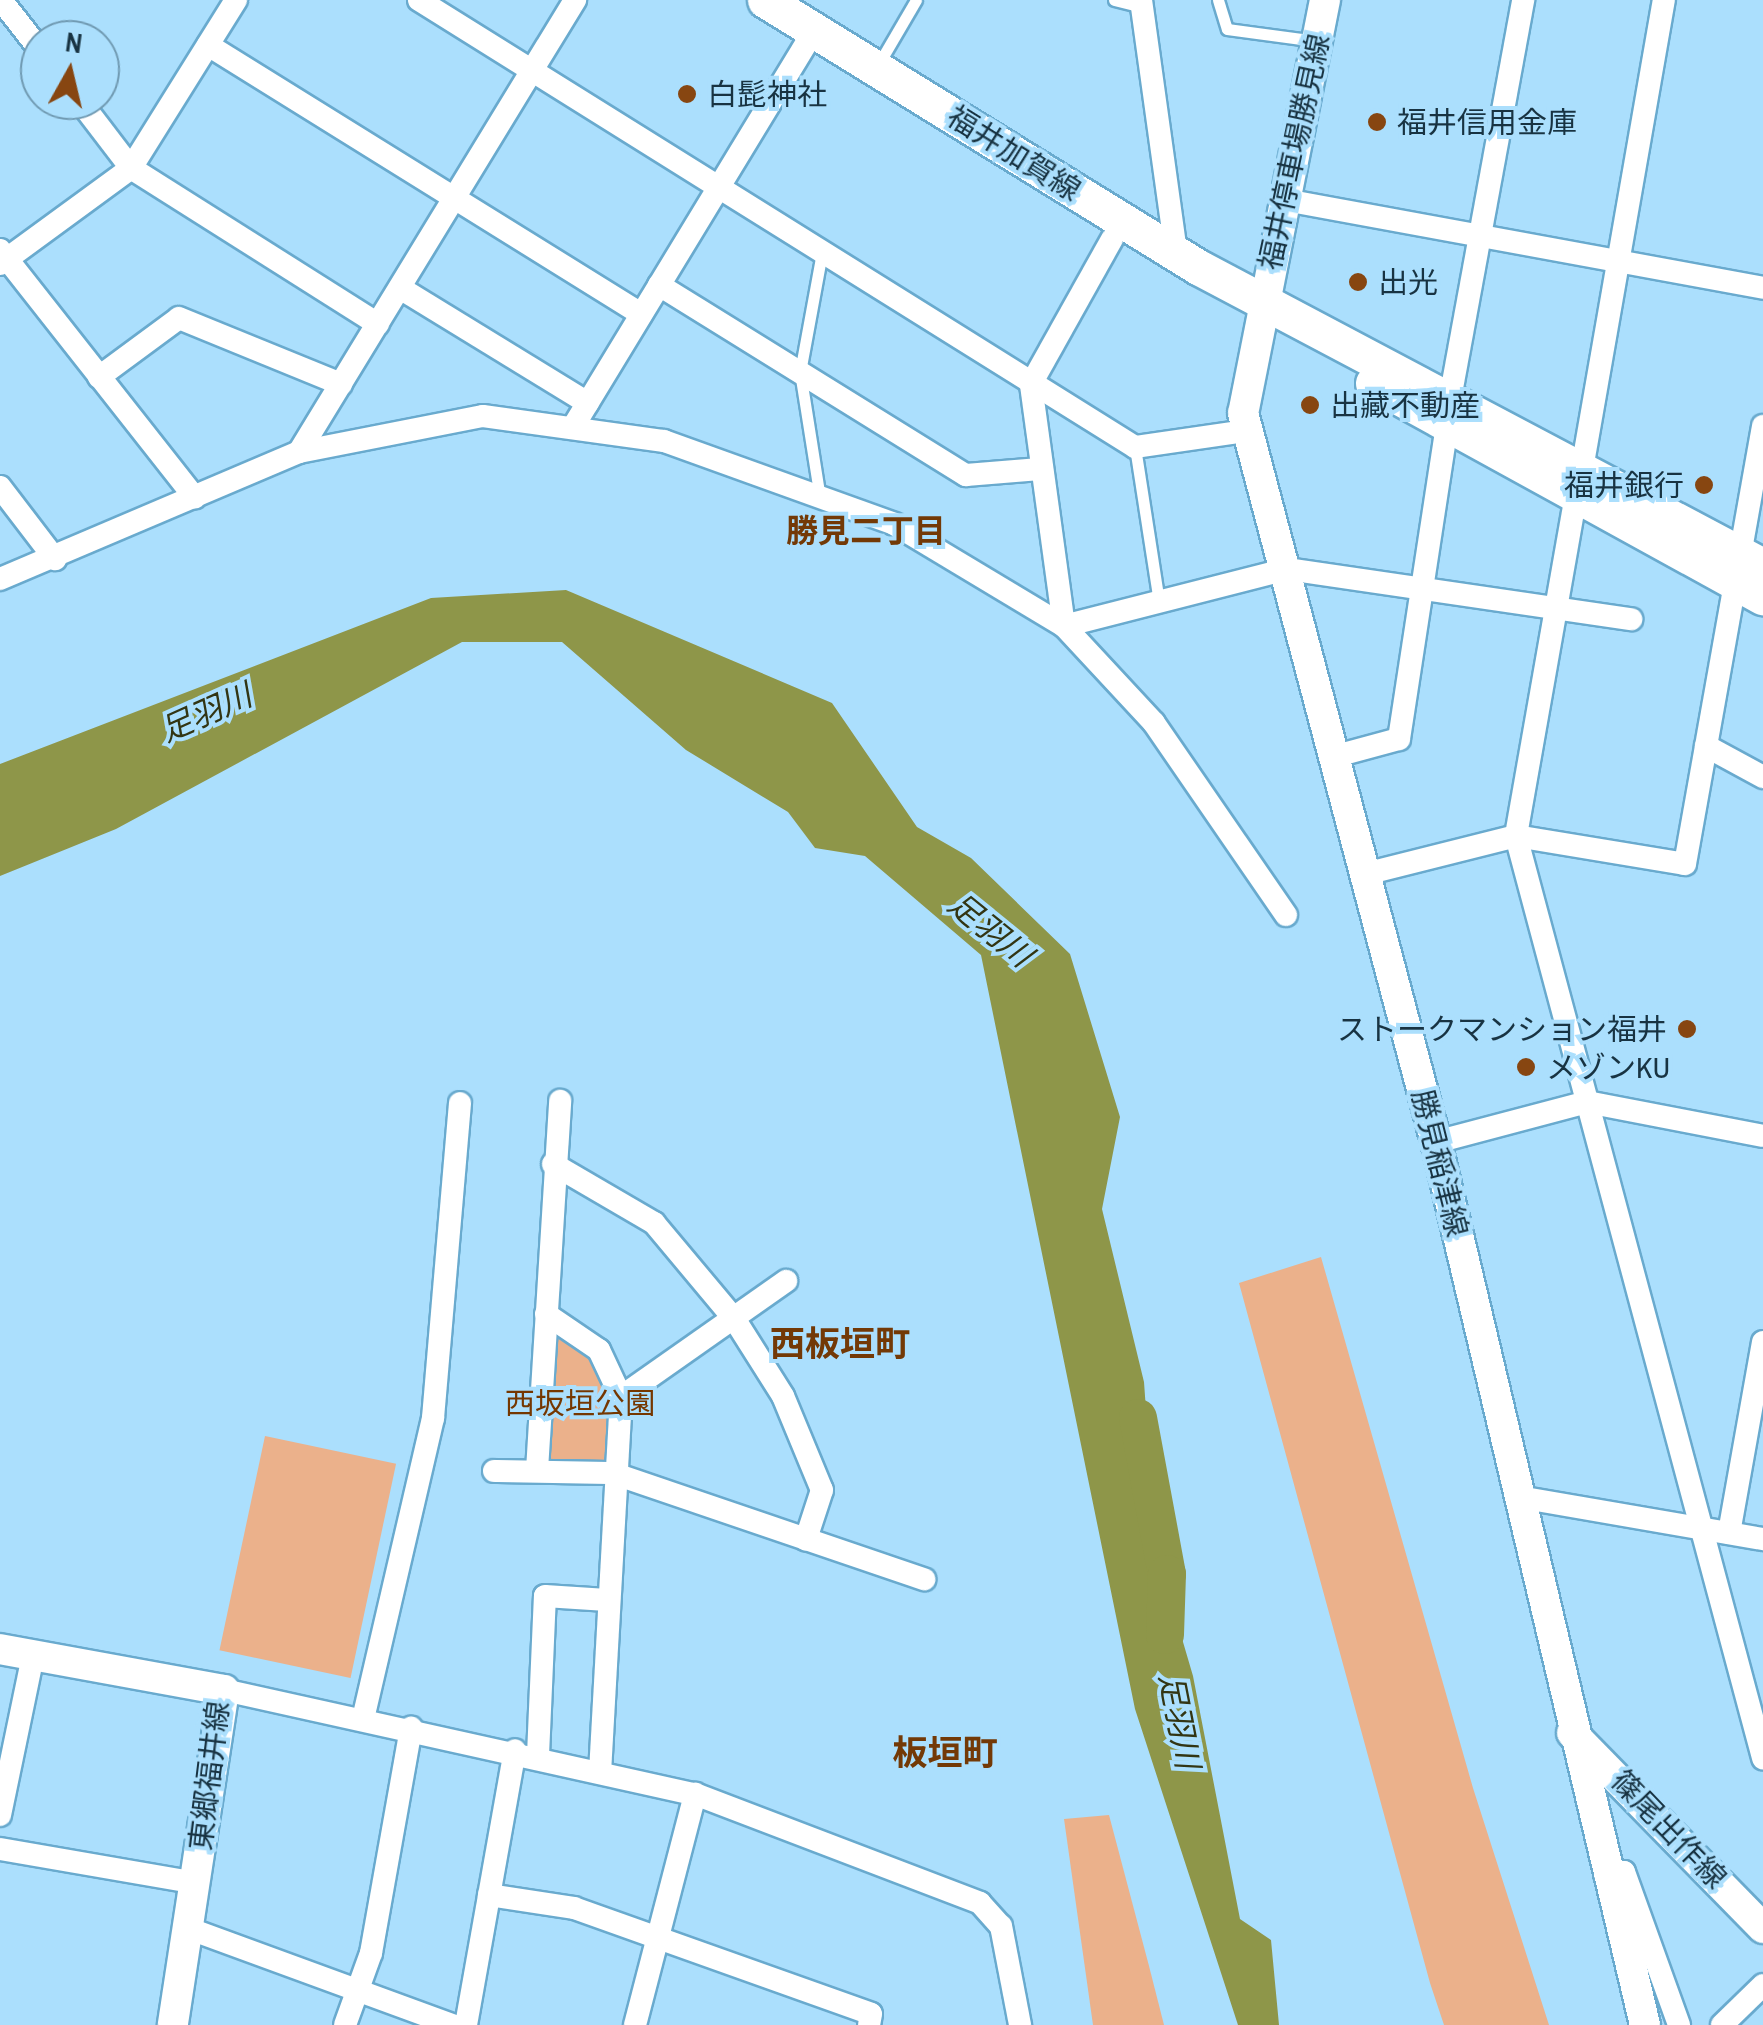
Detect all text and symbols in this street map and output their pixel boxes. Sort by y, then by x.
north arrow [20,20,120,120]
text: N [63,22,85,62]
street label: 福井停車場勝見線 [1251,31,1337,273]
place label: 白髭神社 [707,76,827,112]
marker: 白髭神社 [676,83,698,105]
street label: 福井加賀線 [941,98,1087,208]
place label: 福井信用金庫 [1397,104,1577,140]
marker: 福井信用金庫 [1366,111,1388,133]
place label: 出光 [1378,264,1438,300]
marker: 出光 [1347,271,1369,293]
place label: 出藏不動産 [1330,387,1480,423]
marker: 出藏不動産 [1299,394,1321,416]
place label: 福井銀行 [1564,467,1684,503]
marker: 福井銀行 [1693,474,1715,496]
district label: 勝見二丁目 [786,512,946,550]
water label: 足羽川 [154,676,258,750]
water label: 足羽川 [941,885,1039,975]
place label: ストークマンション福井 [1337,1011,1667,1047]
marker: ストークマンション福井 [1676,1018,1698,1040]
place label: メゾンKU [1546,1049,1670,1085]
marker: メゾンKU [1515,1056,1537,1078]
street label: 勝見稲津線 [1404,1086,1476,1240]
district label: 西板垣町 [770,1323,910,1365]
park label: 西坂垣公園 [505,1385,655,1421]
water label: 足羽川 [1151,1670,1207,1772]
street label: 東郷福井線 [182,1699,236,1853]
district label: 板垣町 [893,1732,997,1774]
street label: 篠尾出作線 [1604,1763,1734,1895]

